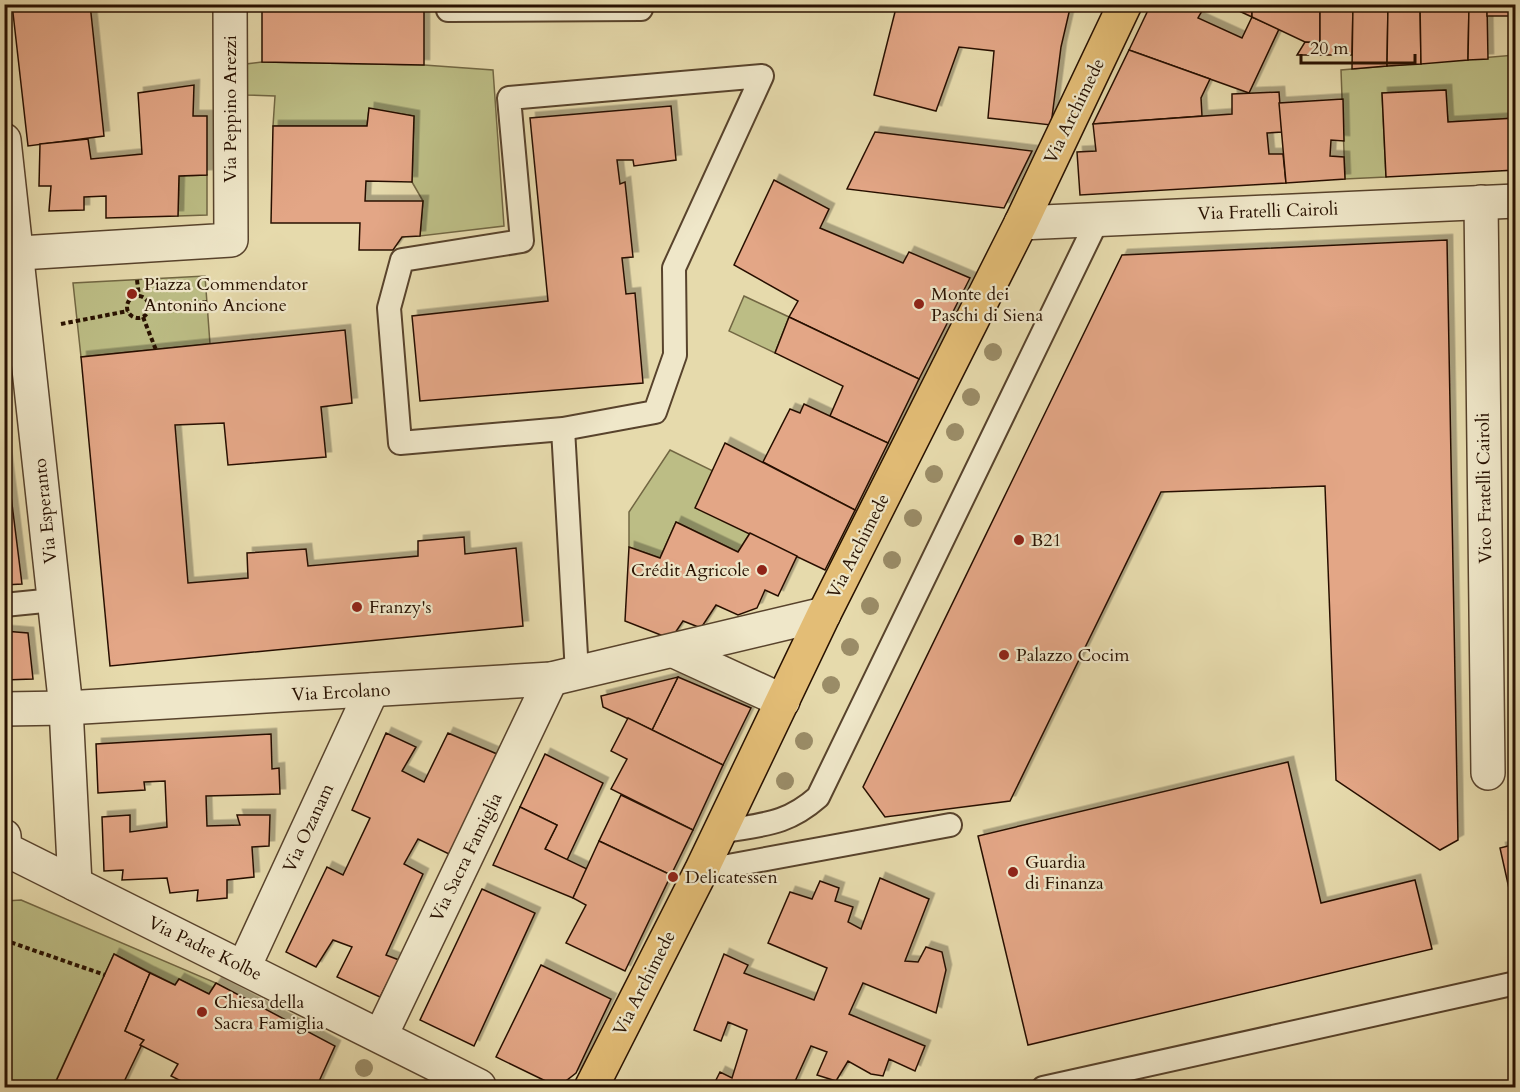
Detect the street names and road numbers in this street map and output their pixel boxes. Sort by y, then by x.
street label: Via Peppino Arezzi [218,35,243,183]
street label: Via Archimede [1038,54,1111,168]
street label: Via Fratelli Cairoli [1197,197,1339,226]
street label: Vico Fratelli Cairoli [1471,412,1498,564]
street label: Via Esperanto [28,457,63,565]
street label: Via Archimede [821,490,896,603]
street label: Via Ercolano [291,677,391,708]
street label: Via Ozanam [277,779,340,877]
street label: Via Sacra Famiglia [424,788,509,926]
street label: Via Padre Kolbe [144,910,266,987]
street label: Via Archimede [607,927,682,1040]

